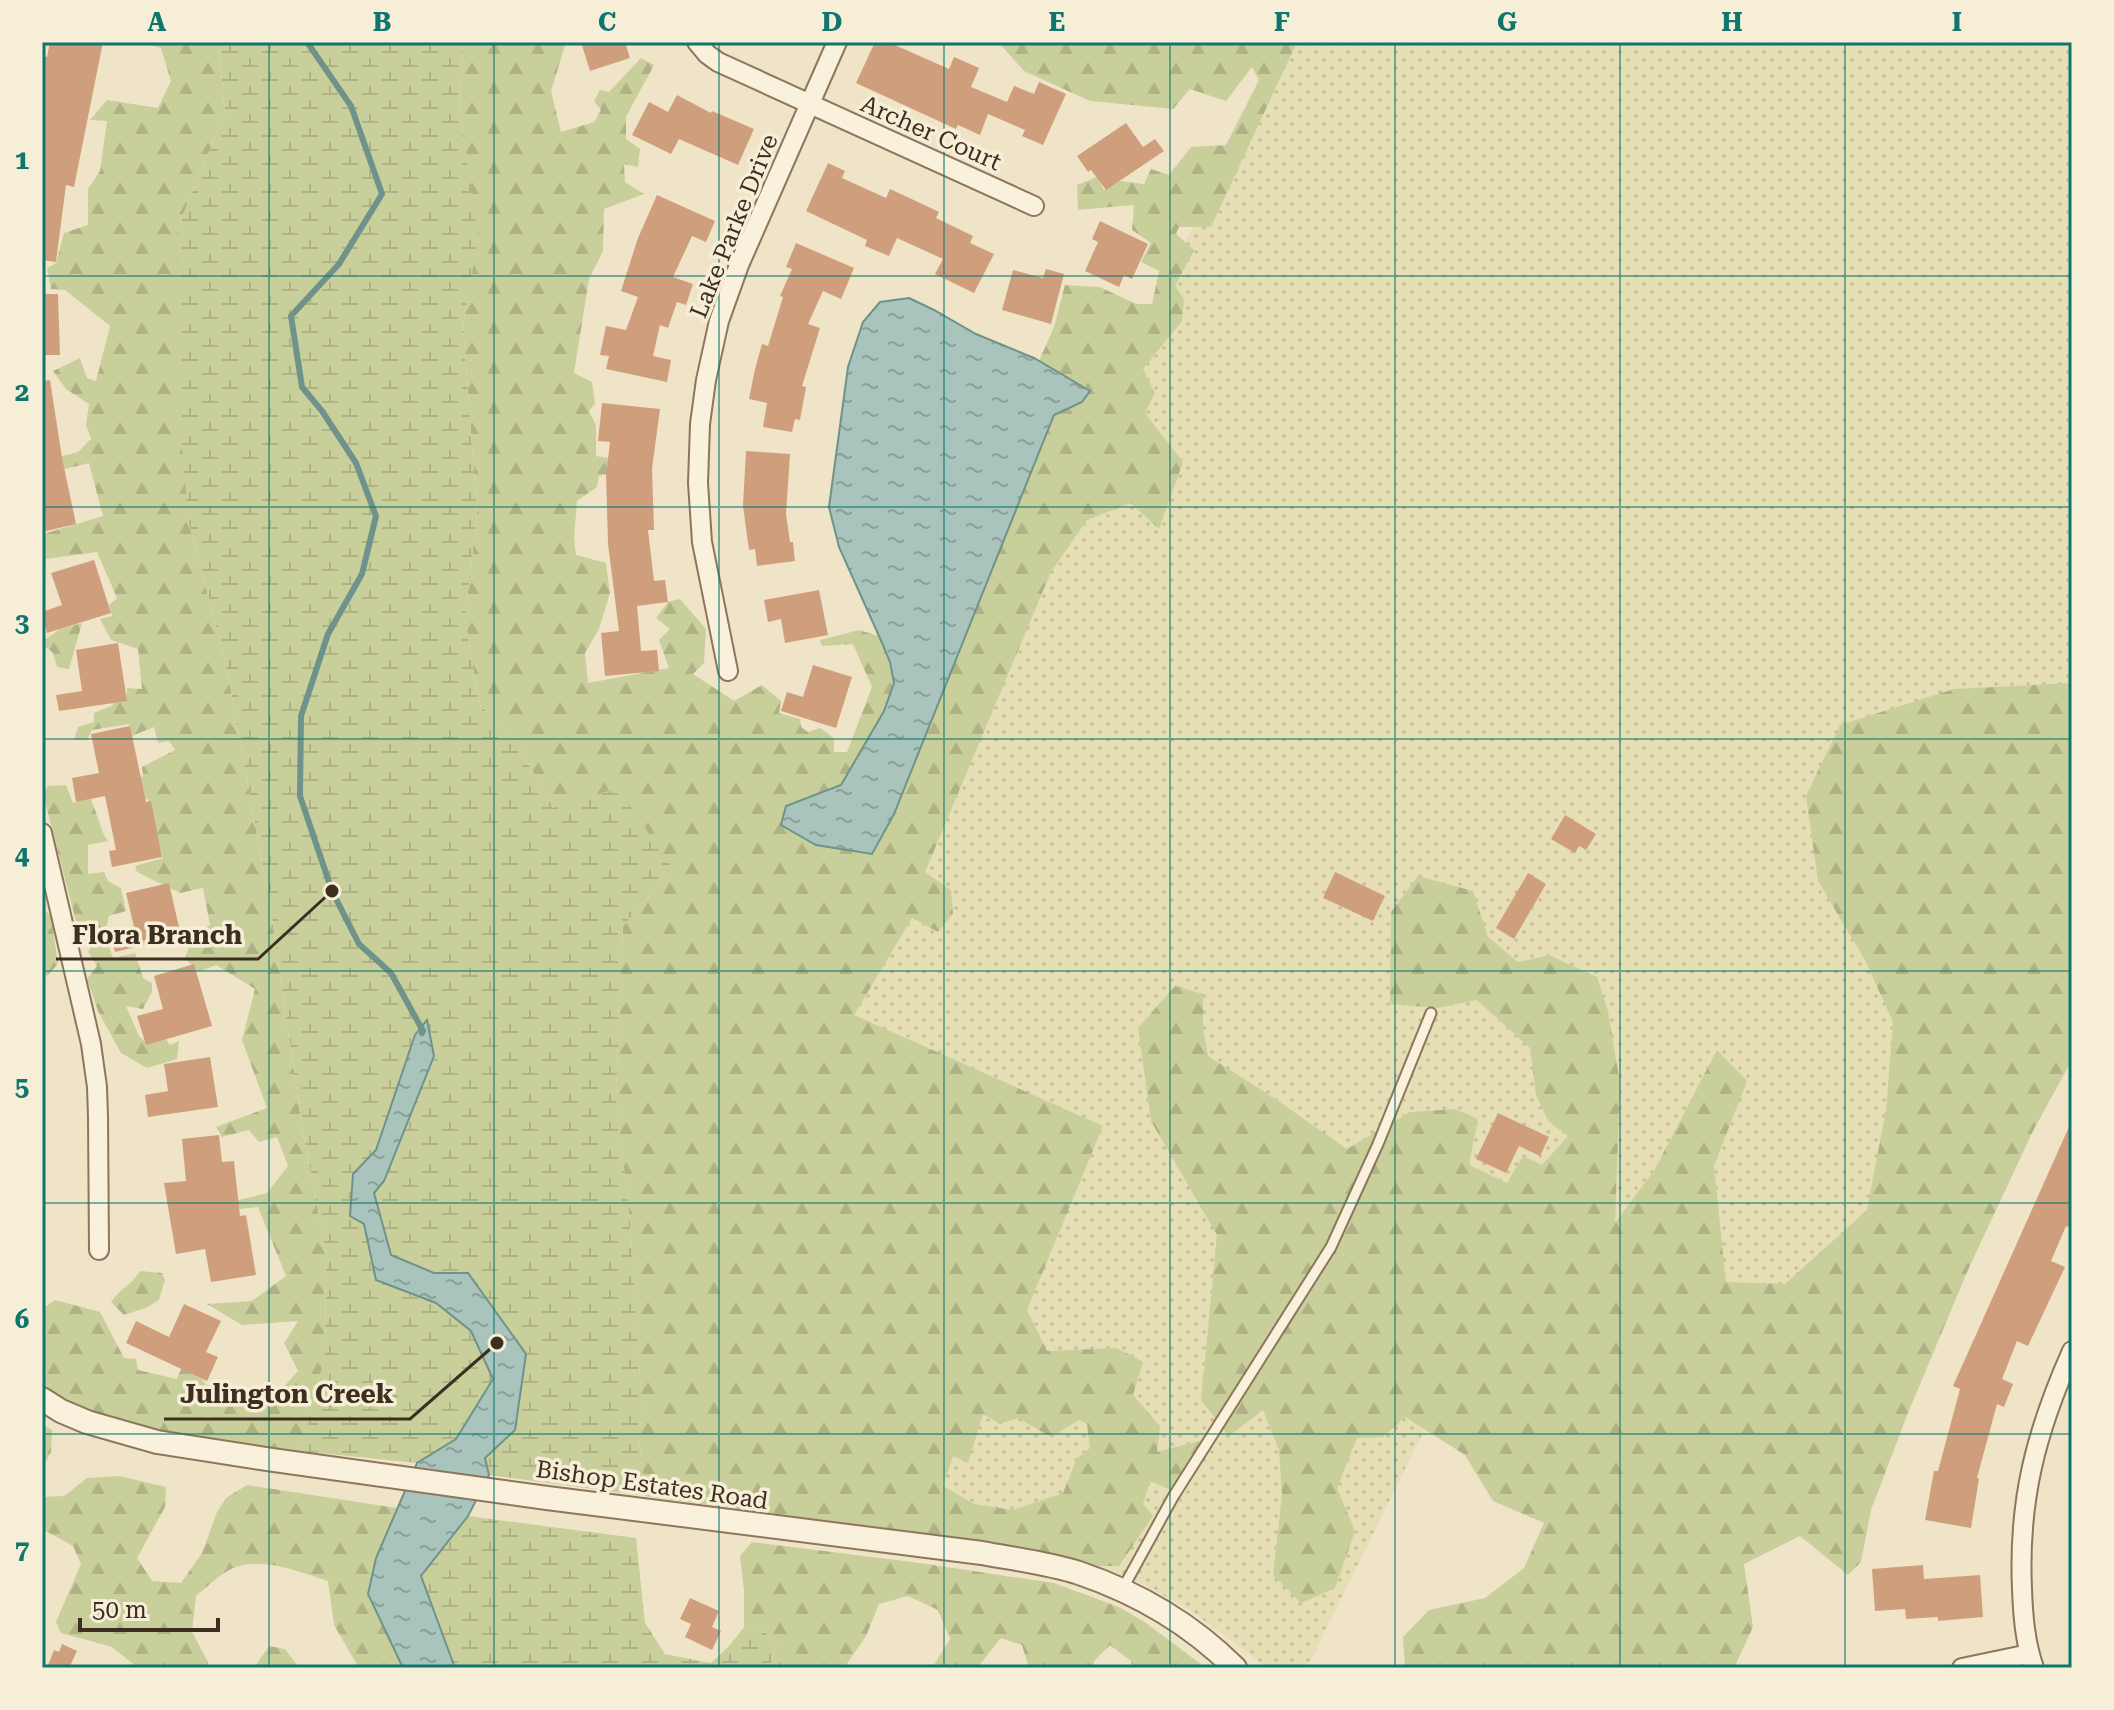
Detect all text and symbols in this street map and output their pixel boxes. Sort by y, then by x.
text: A [148,7,167,37]
text: B [373,7,391,37]
text: C [598,7,616,37]
text: D [822,7,842,37]
text: E [1049,7,1065,37]
text: F [1274,7,1290,37]
text: G [1497,7,1517,37]
text: H [1721,7,1743,37]
text: I [1952,7,1962,37]
street label: Archer Court [856,90,1006,176]
street label: Lake Parke Drive [684,130,784,322]
text: 1 [15,145,29,175]
text: 2 [15,377,29,407]
text: 3 [15,608,29,638]
text: 4 [15,840,30,870]
callout: Flora Branch [56,909,258,959]
text: Flora Branch [72,920,243,950]
text: 5 [15,1072,29,1102]
text: 6 [15,1304,29,1334]
callout: Julington Creek [164,1369,410,1419]
text: Julington Creek [180,1379,394,1409]
street label: Bishop Estates Road [534,1455,770,1515]
text: 7 [15,1535,29,1565]
scale bar [80,1582,218,1632]
text: 50 m [92,1596,147,1624]

